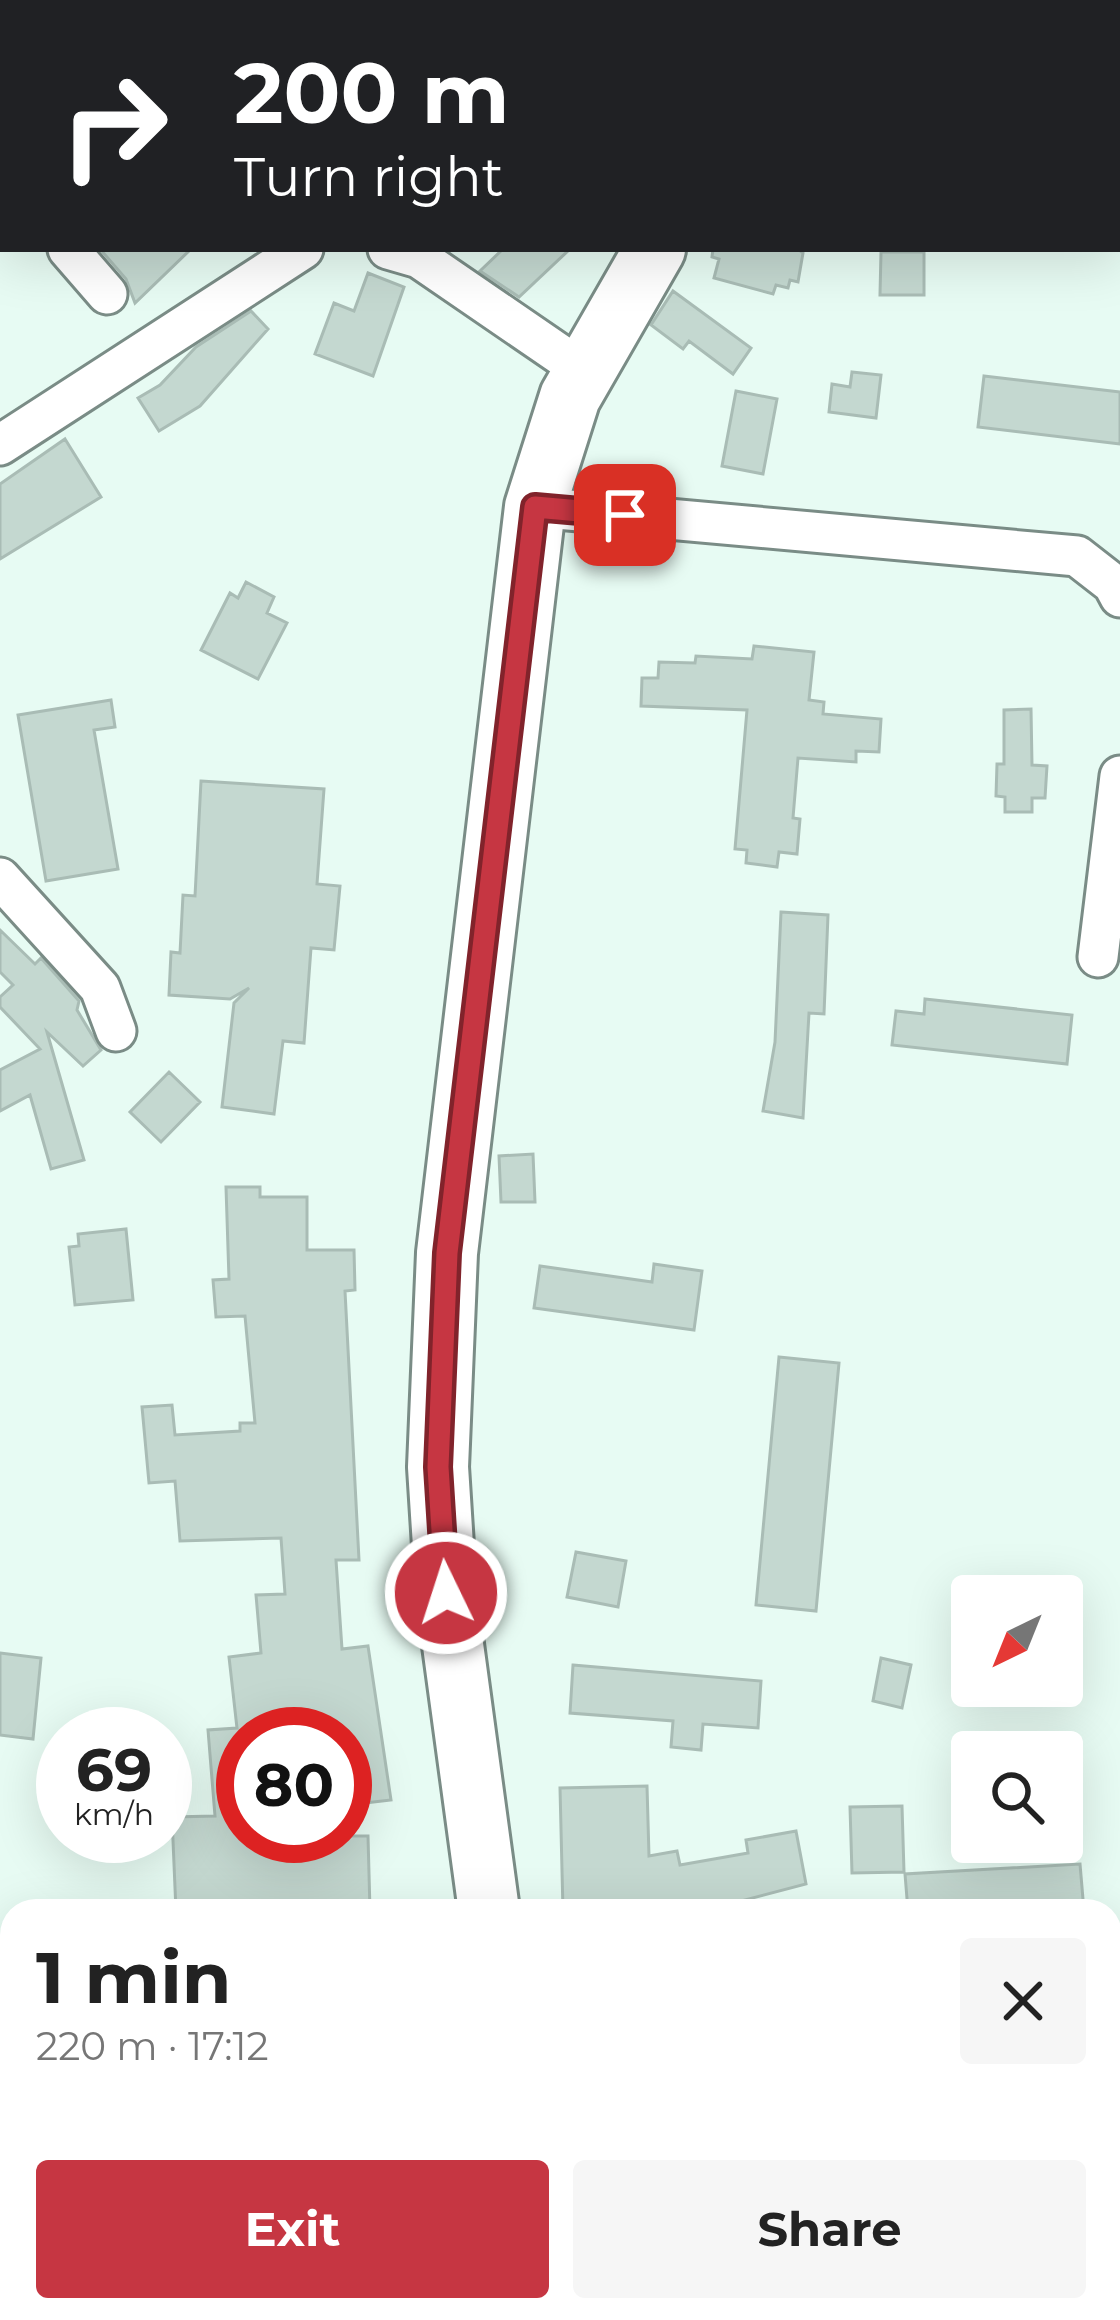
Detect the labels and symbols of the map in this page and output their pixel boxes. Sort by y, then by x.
pin [574,464,676,566]
position arrow [383,1530,509,1656]
north arrow [951,1575,1083,1707]
speed limit sign: 80 [216,1707,372,1863]

